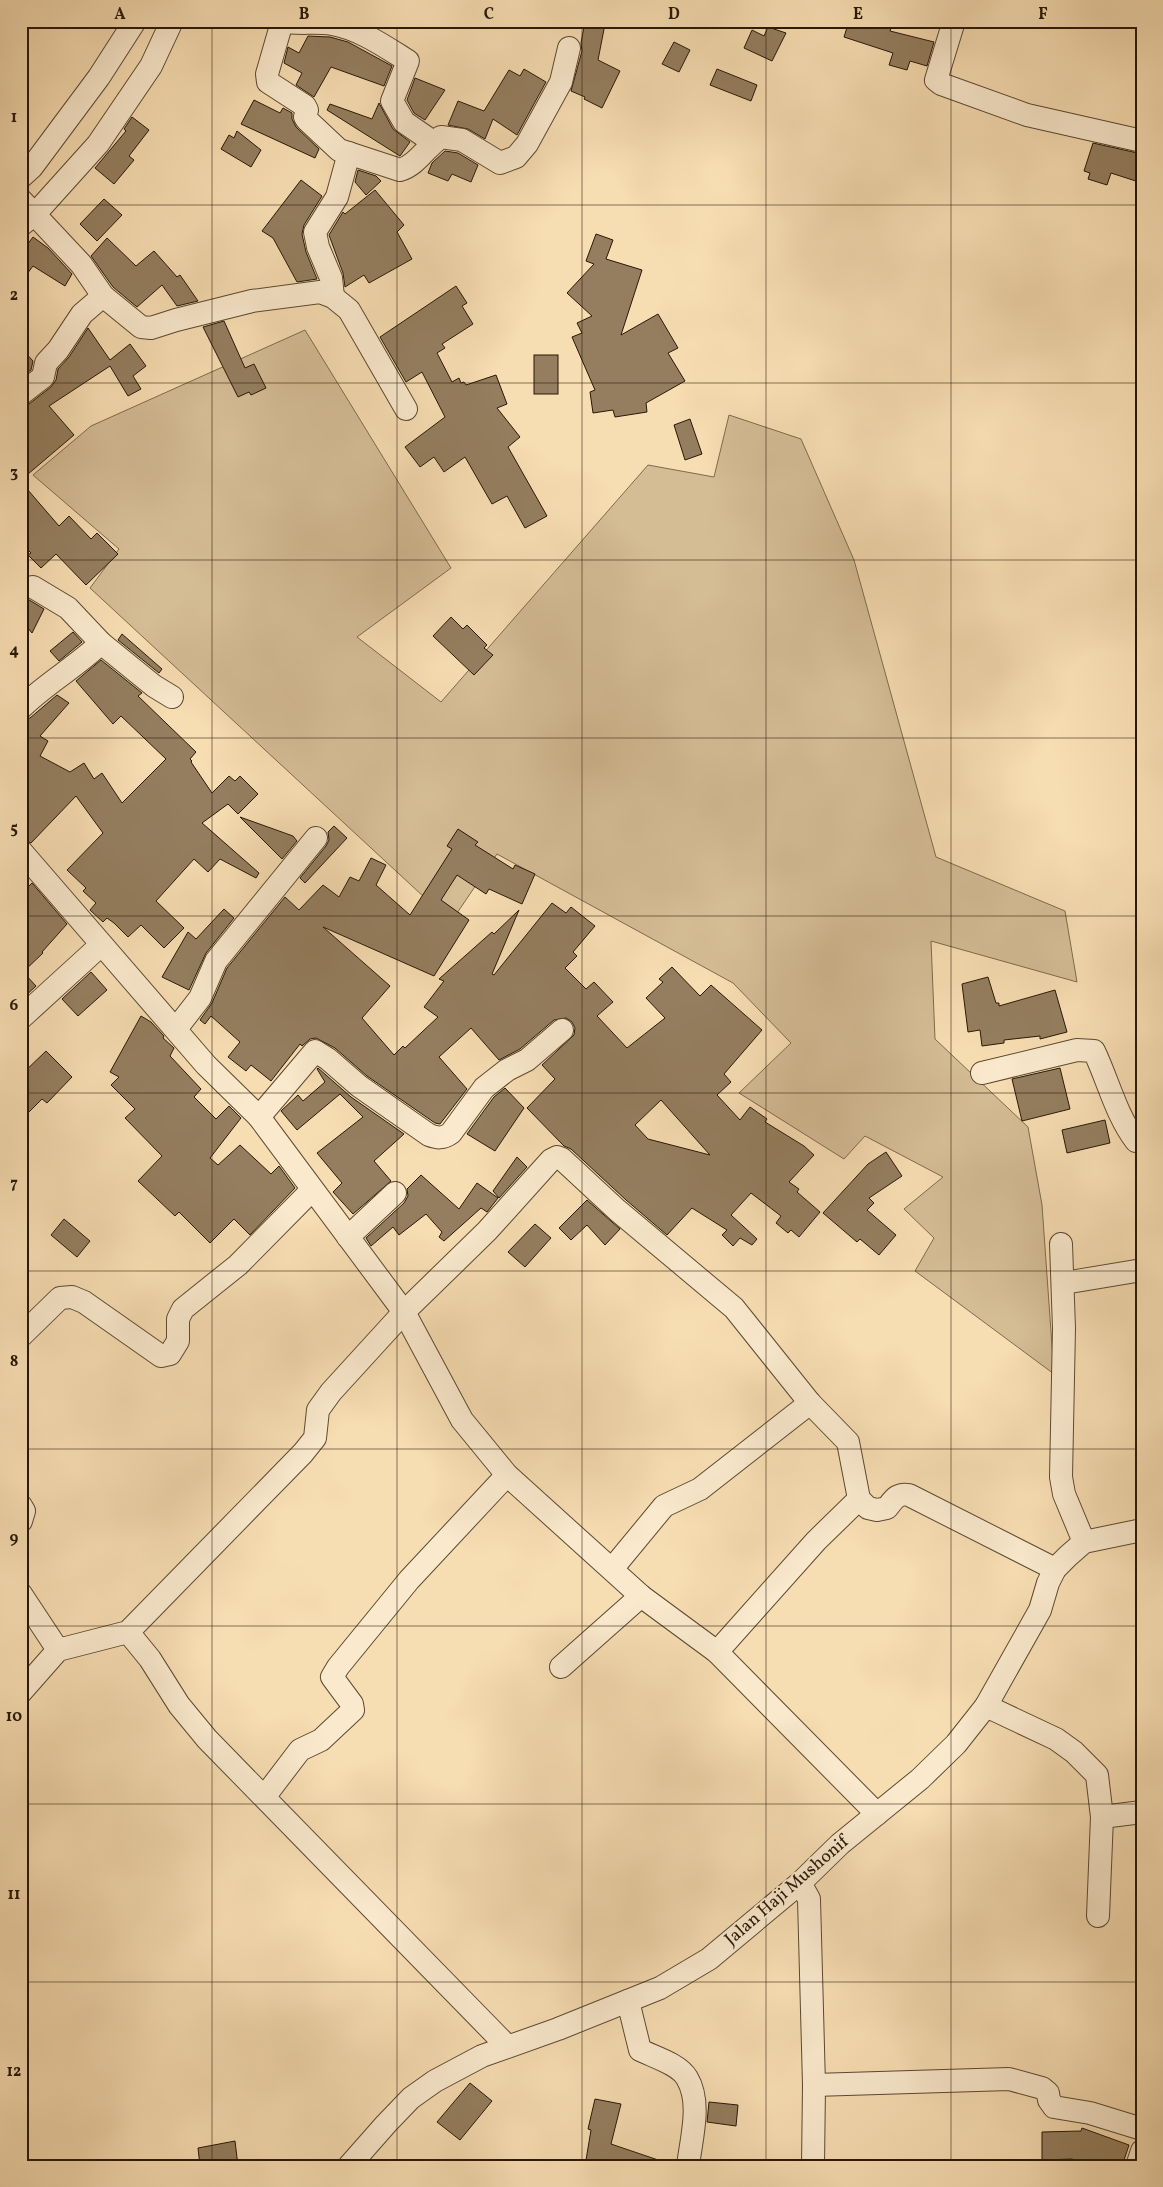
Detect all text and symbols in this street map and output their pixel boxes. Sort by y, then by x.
text: A [114,4,126,26]
text: B [299,4,310,26]
text: C [484,4,494,26]
text: D [668,4,680,26]
text: E [853,4,863,26]
text: F [1038,4,1048,26]
text: 1 [11,107,17,129]
text: 2 [10,285,18,307]
text: 3 [10,462,18,484]
text: 4 [9,640,19,662]
text: 5 [10,818,18,840]
text: 6 [10,995,19,1017]
text: 7 [10,1173,18,1195]
text: 8 [10,1351,18,1373]
text: 9 [10,1528,19,1550]
text: 10 [6,1706,22,1728]
street label: Jalan Haji Mushonif [720,1829,856,1952]
text: 11 [8,1884,20,1906]
text: 12 [7,2061,21,2083]

